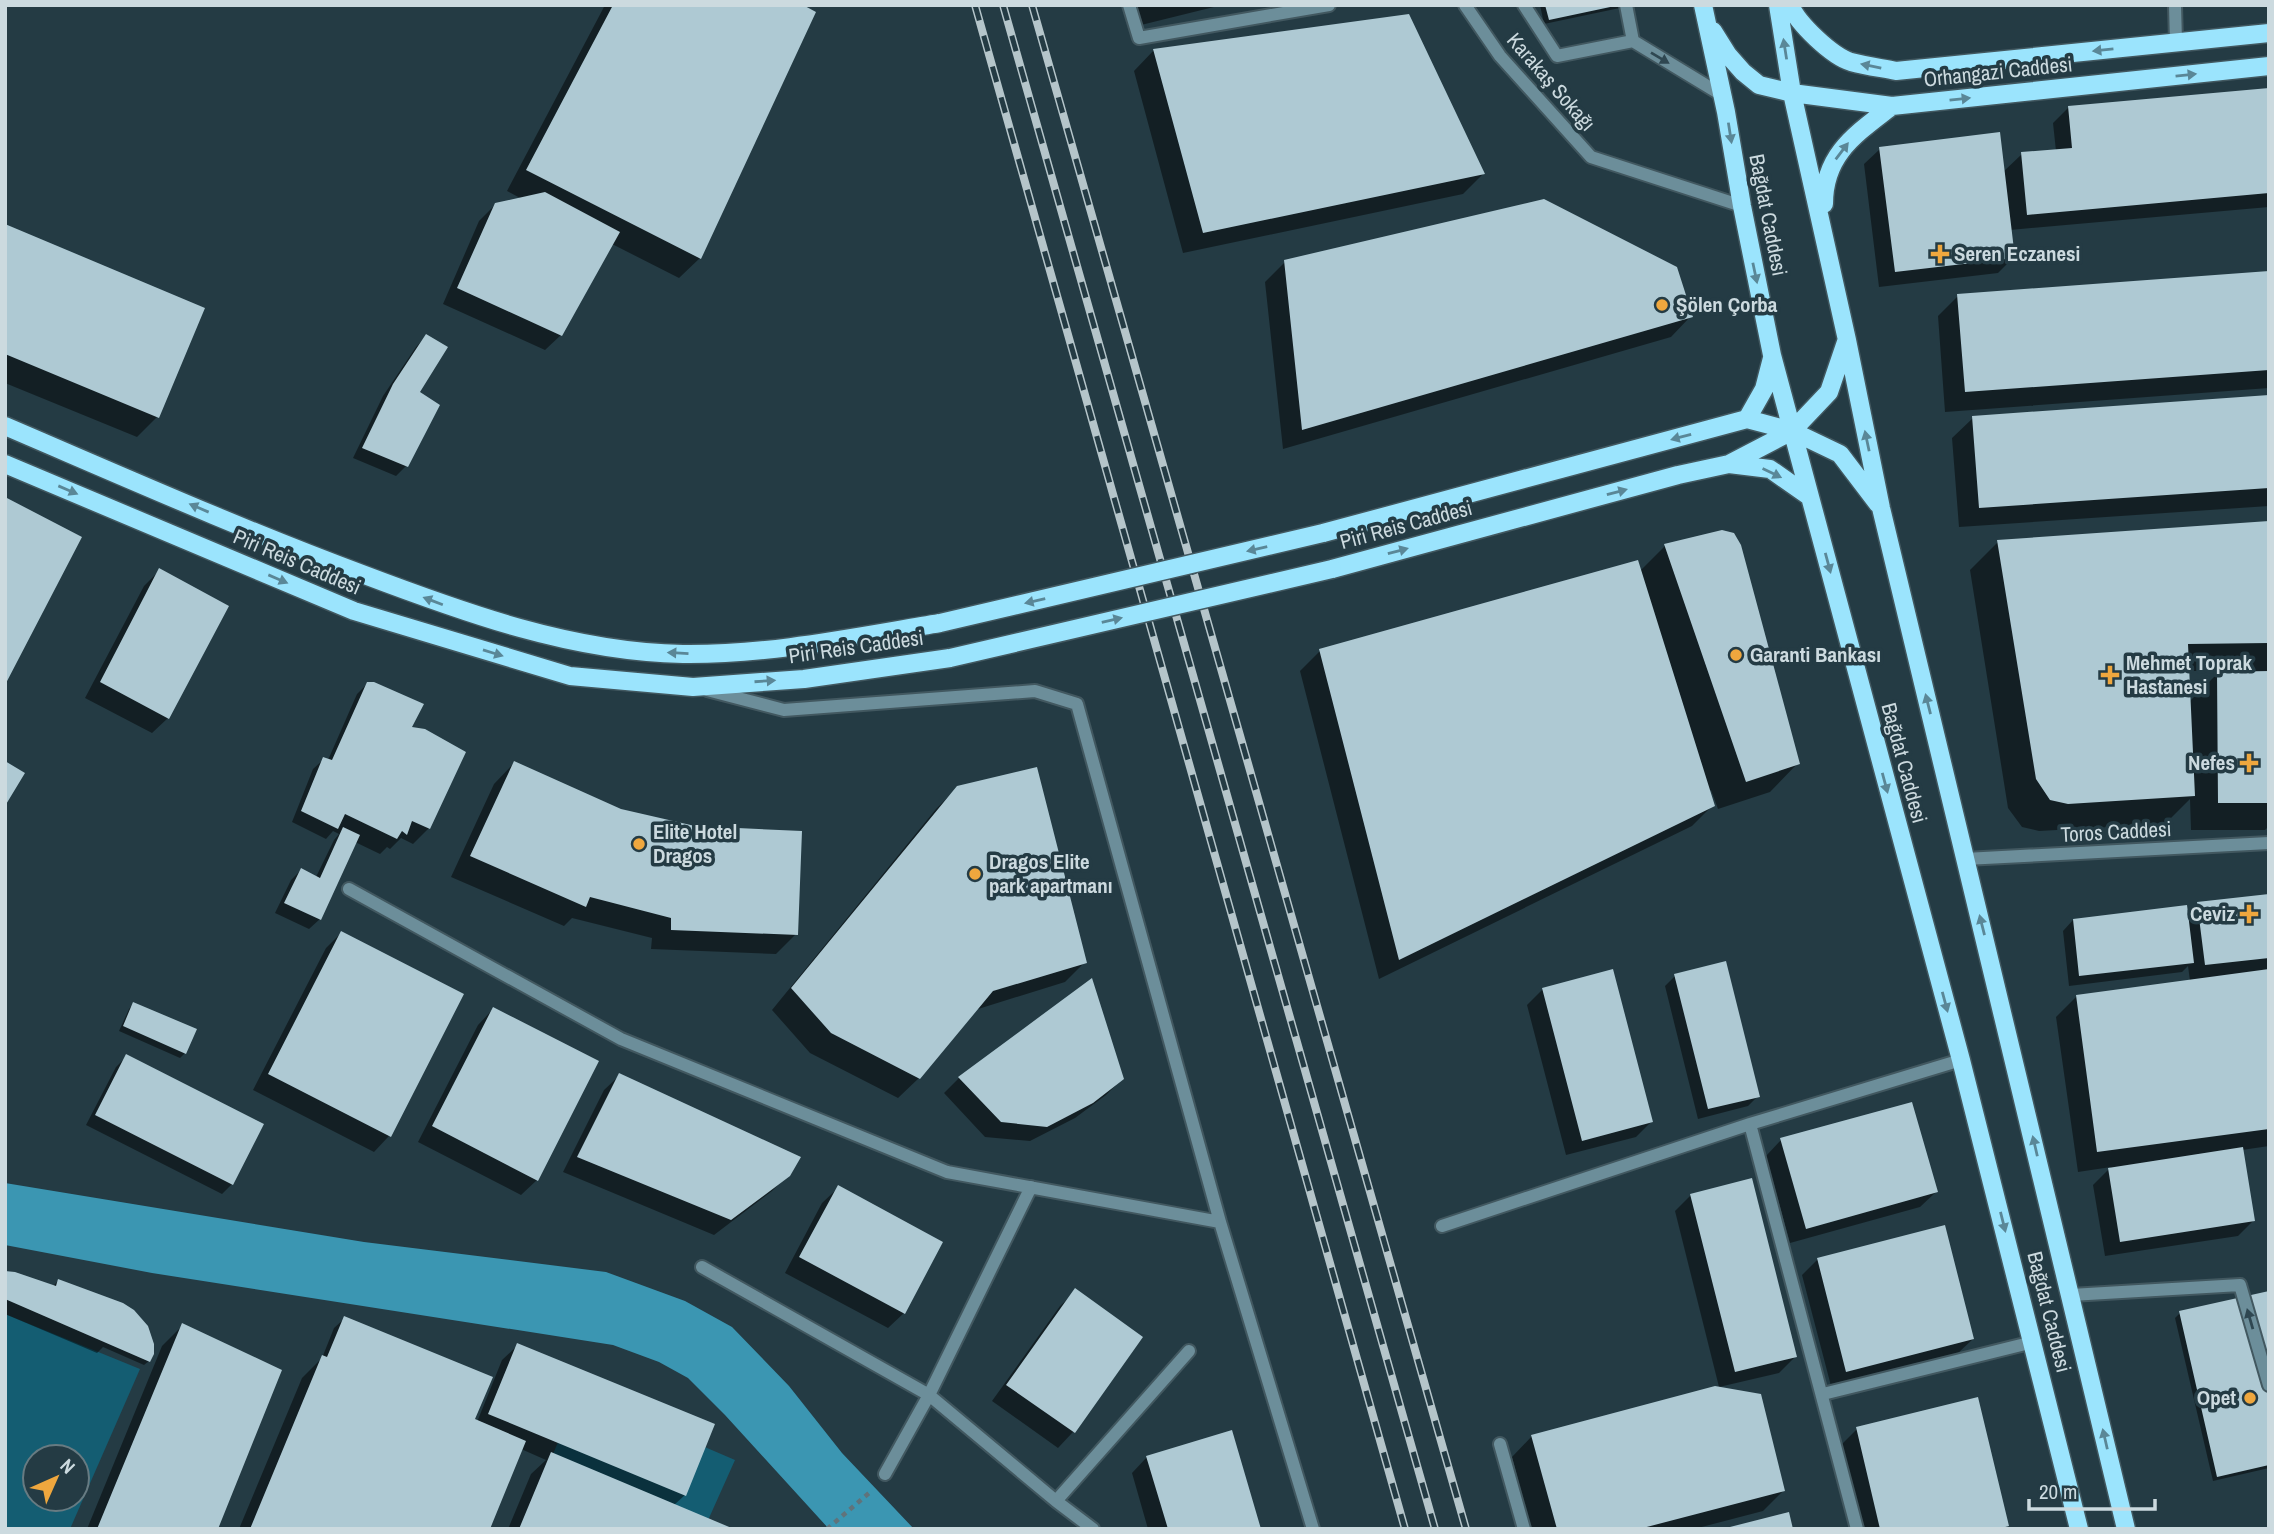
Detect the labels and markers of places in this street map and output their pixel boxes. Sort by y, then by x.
place label: Seren Eczanesi [1954,239,2080,268]
marker: Seren Eczanesi [1932,246,1948,262]
place label: Şölen Çorba [1676,290,1778,319]
marker: Şölen Çorba [1654,297,1670,313]
place label: Garanti Bankası [1750,640,1881,669]
marker: Garanti Bankası [1728,647,1744,663]
place label: Mehmet Toprak Hastanesi [2126,648,2252,701]
marker: Mehmet Toprak Hastanesi [2100,665,2120,685]
place label: Nefes [2188,748,2235,777]
marker: Nefes [2241,755,2257,771]
place label: Elite Hotel Dragos [653,817,737,870]
marker: Elite Hotel Dragos [631,836,647,852]
place label: Dragos Elite park apartmanı [989,847,1112,900]
marker: Dragos Elite park apartmanı [967,866,983,882]
place label: Ceviz [2190,899,2235,928]
marker: Ceviz [2241,906,2257,922]
place label: Opet [2197,1383,2236,1412]
marker: Opet [2242,1390,2258,1406]

